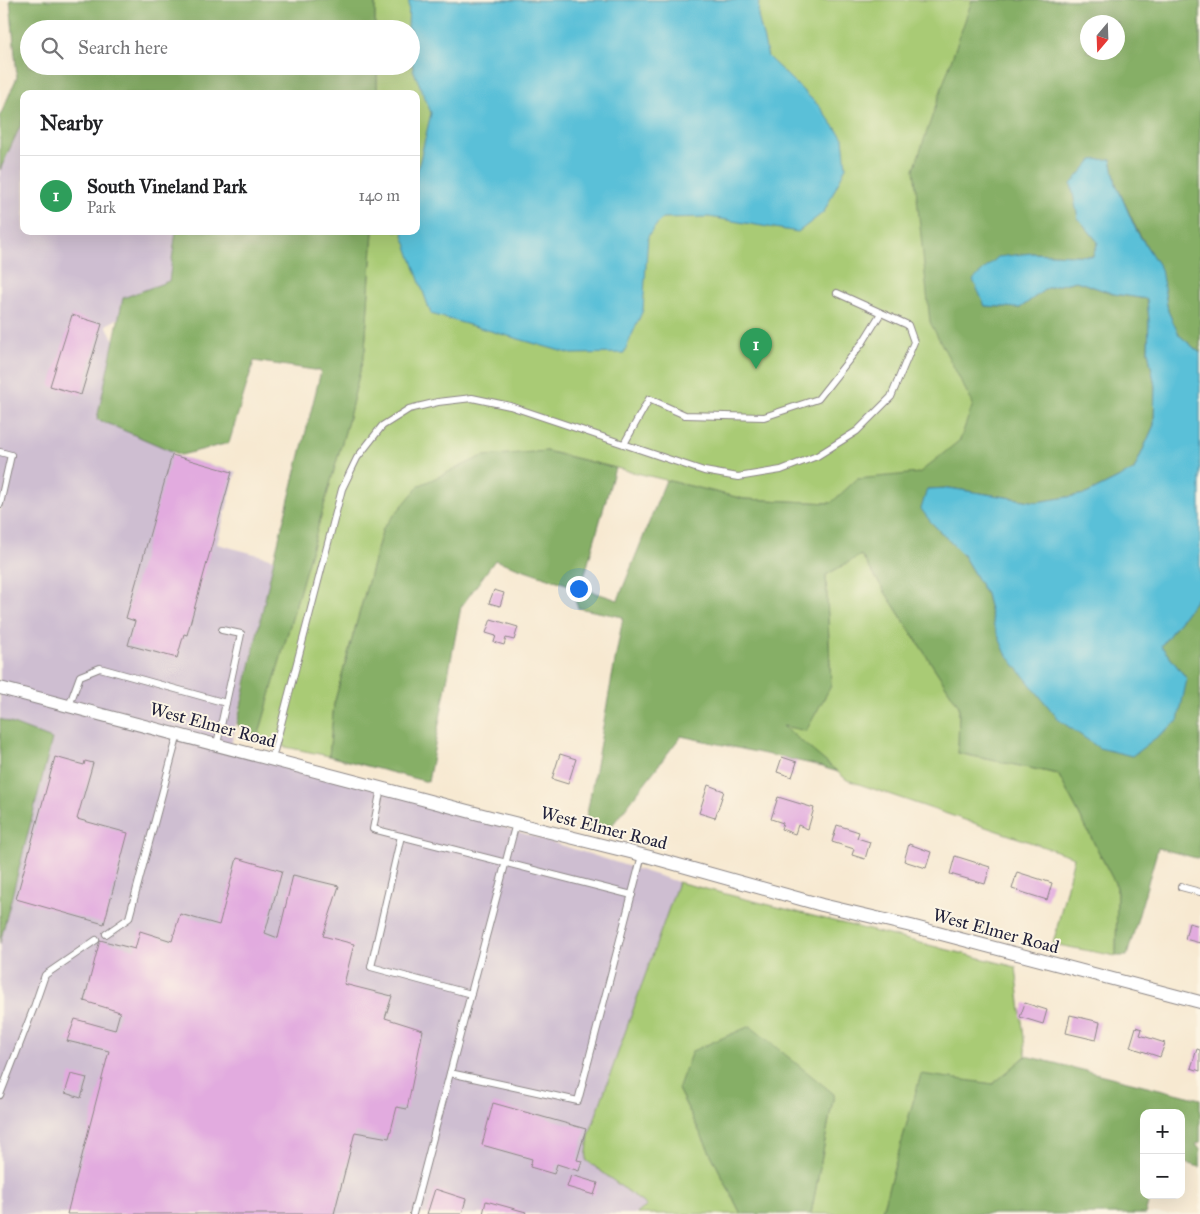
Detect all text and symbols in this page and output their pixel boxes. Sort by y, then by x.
north arrow [1080,15,1125,60]
search box [20,20,420,75]
icon: search [38,34,66,62]
text: Search here [78,36,168,59]
text: Nearby [40,110,103,136]
text: South Vineland Park [87,175,247,198]
text: 1 [53,186,59,205]
text: 140 m [359,186,400,205]
text: Park [87,198,116,217]
pin: 1 [740,328,772,369]
your location [566,576,592,602]
street label: West Elmer Road [147,698,279,752]
street label: West Elmer Road [538,802,670,854]
street label: West Elmer Road [930,904,1062,958]
map controls [1140,1109,1185,1199]
button: + [1140,1109,1185,1154]
button: − [1140,1154,1185,1199]

